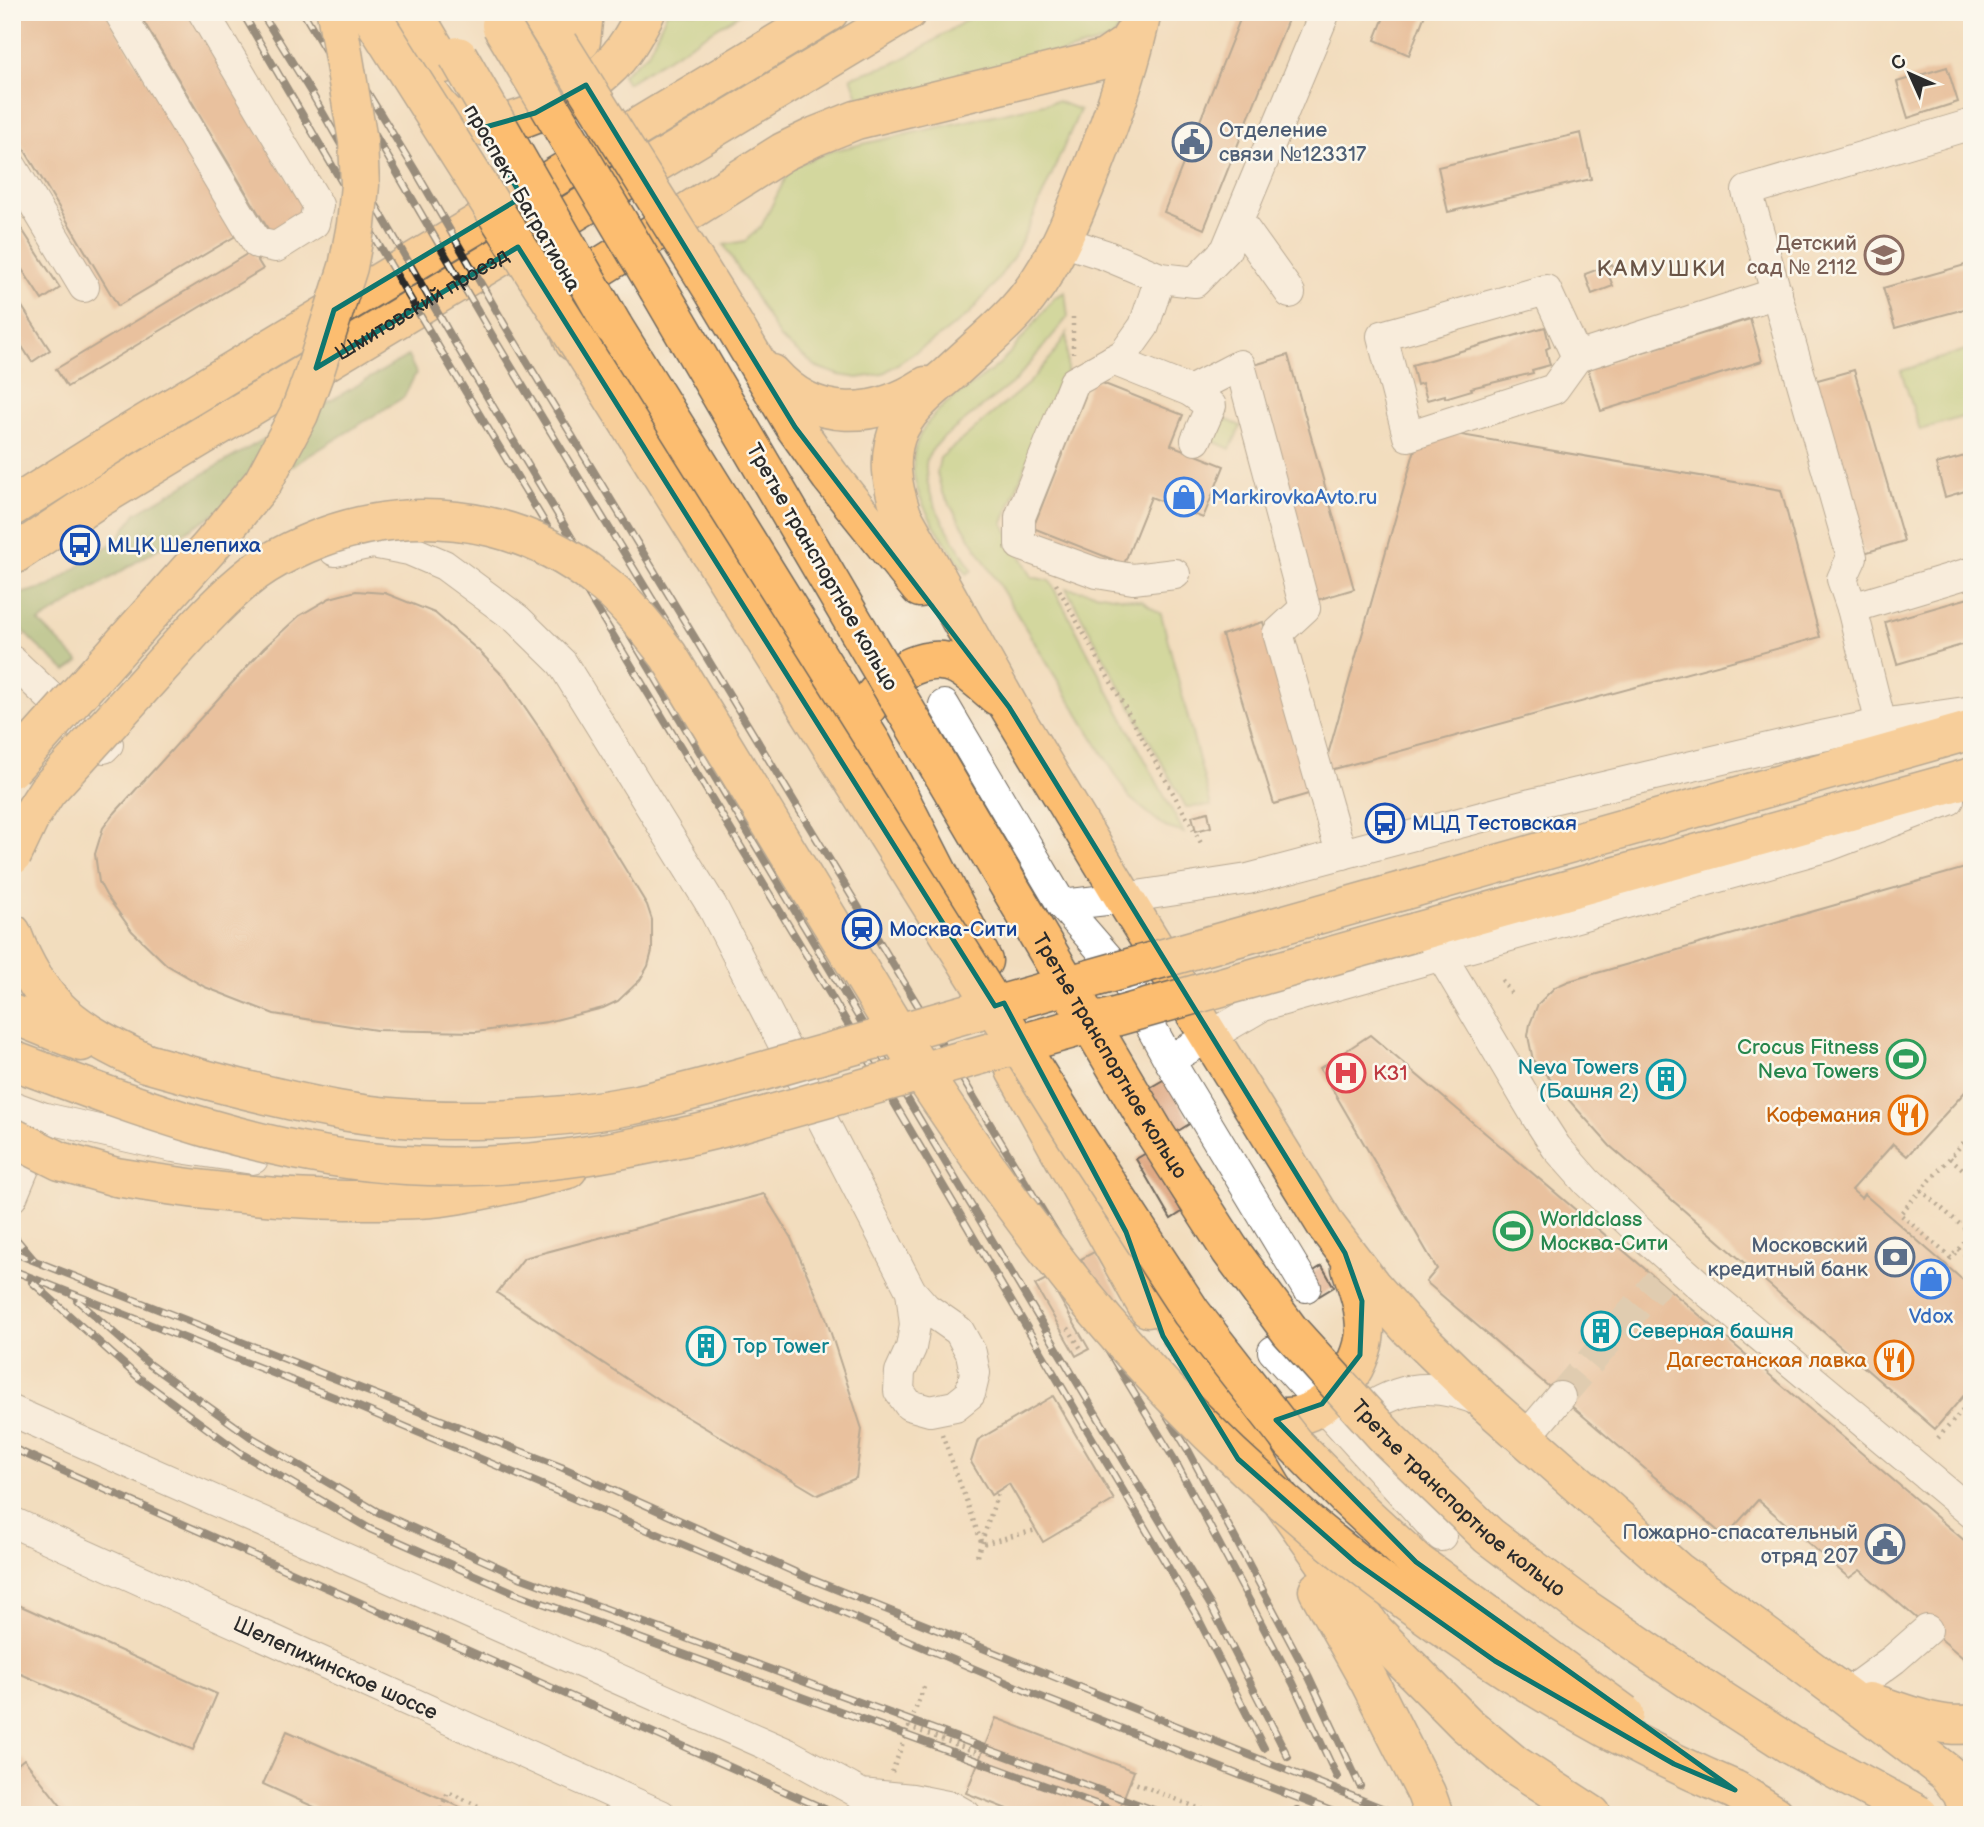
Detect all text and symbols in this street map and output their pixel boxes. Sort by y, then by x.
north arrow [1876,38,1946,108]
text: С [1886,50,1912,76]
street label: проспект Багратиона [458,100,586,297]
place label: Отделение связи №123317 [1219,118,1367,167]
public building icon: Отделение связи №123317 [1171,121,1213,163]
place label: Детский сад № 2112 [1747,231,1858,280]
school or university icon: Детский сад № 2112 [1863,234,1905,276]
street label: Шмитовский проезд [330,242,513,366]
district label: КАМУШКИ [1596,255,1728,283]
street label: Третье транспортное кольцо [741,439,903,695]
shop icon: MarkirovkaAvto.ru [1163,476,1205,518]
place label: MarkirovkaAvto.ru [1211,485,1377,510]
bus stop icon: МЦК Шелепиха [59,524,101,566]
place label: МЦК Шелепиха [107,533,262,558]
bus stop icon: МЦД Тестовская [1364,802,1406,844]
place label: МЦД Тестовская [1412,811,1577,836]
station icon: Москва-Сити [841,908,883,950]
place label: Москва-Сити [889,917,1018,942]
street label: Третье транспортное кольцо [1027,929,1193,1183]
place label: Crocus Fitness Neva Towers [1737,1035,1879,1084]
sports icon: Crocus Fitness Neva Towers [1885,1038,1927,1080]
hospital icon: К31 [1325,1052,1367,1094]
place label: Neva Towers (Башня 2) [1517,1055,1639,1104]
building icon: Neva Towers (Башня 2) [1645,1058,1687,1100]
place label: К31 [1373,1061,1408,1086]
restaurant icon: Кофемания [1887,1094,1929,1136]
place label: Кофемания [1766,1103,1881,1128]
place label: Worldclass Москва-Сити [1540,1207,1669,1256]
sports icon: Worldclass Москва-Сити [1492,1210,1534,1252]
place label: Московский кредитный банк [1707,1233,1868,1282]
bank icon: Московский кредитный банк [1874,1236,1916,1278]
shop icon: Vdox [1910,1258,1952,1300]
place label: Vdox [1909,1304,1953,1329]
building icon: Северная башня [1580,1310,1622,1352]
place label: Северная башня [1628,1319,1794,1344]
building icon: Top Tower [685,1325,727,1367]
place label: Top Tower [733,1334,829,1359]
restaurant icon: Дагестанская лавка [1873,1339,1915,1381]
place label: Дагестанская лавка [1666,1348,1868,1373]
street label: Третье транспортное кольцо [1346,1395,1571,1602]
place label: Пожарно-спасательный отряд 207 [1622,1520,1859,1569]
public building icon: Пожарно-спасательный отряд 207 [1864,1523,1906,1565]
street label: Шелепихинское шоссе [229,1611,442,1725]

